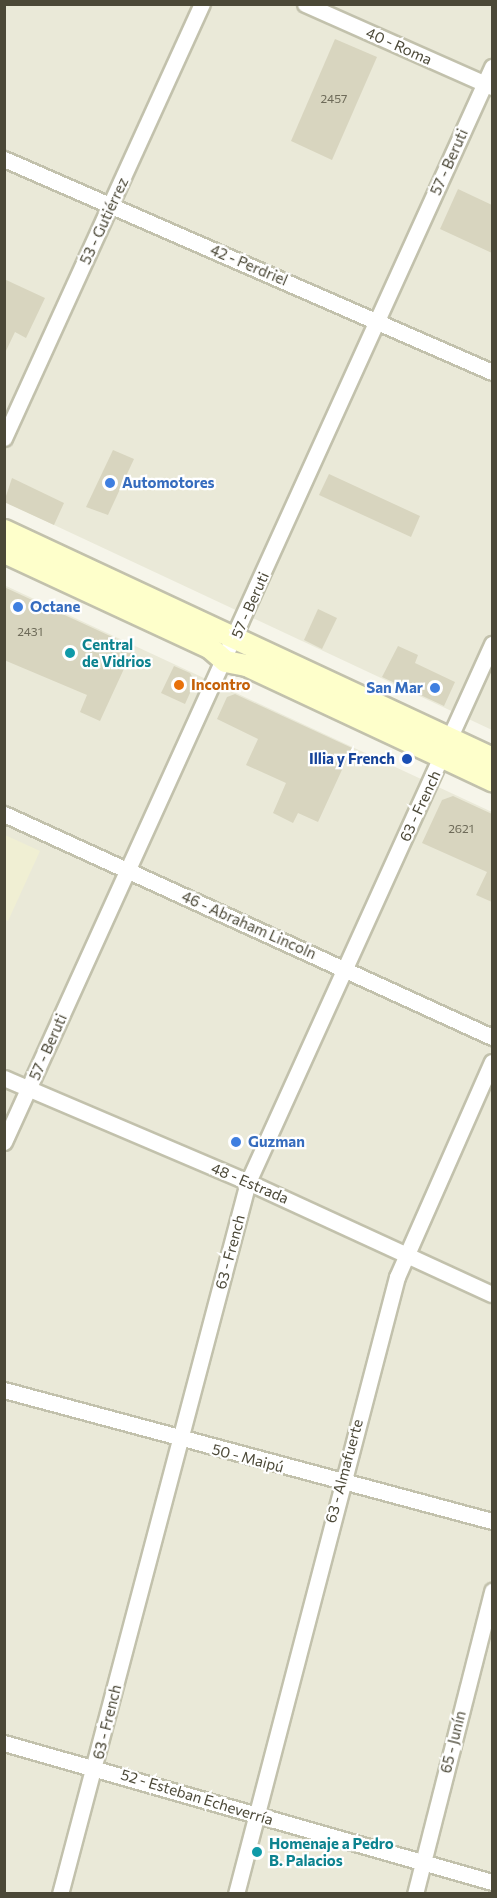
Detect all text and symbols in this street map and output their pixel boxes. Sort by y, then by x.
street label: 40 - Roma [363,23,435,69]
house number: 2457 [321,92,347,106]
street label: 57 - Beruti [426,126,472,198]
street label: 53 - Gutiérrez [76,175,132,267]
street label: 42 - Perdriel [208,241,290,289]
place label: Automotores [122,474,215,492]
marker: Automotores [103,476,117,490]
street label: 57 - Beruti [227,569,273,641]
place label: Octane [30,598,80,616]
marker: Octane [11,600,25,614]
house number: 2431 [17,625,43,639]
place label: Central de Vidrios [82,635,151,670]
marker: Central de Vidrios [63,646,77,660]
place label: Incontro [191,676,251,694]
marker: Incontro [172,678,186,692]
place label: San Mar [366,679,423,697]
marker: San Mar [428,681,442,695]
place label: Illia y French [309,750,395,768]
marker: Illia y French [400,752,414,766]
street label: 63 - French [396,768,444,844]
house number: 2621 [448,822,474,836]
street label: 46 - Abraham Lincoln [179,887,319,963]
street label: 57 - Beruti [25,1011,71,1083]
place label: Guzman [248,1133,305,1151]
marker: Guzman [229,1135,243,1149]
street label: 48 - Estrada [209,1159,291,1207]
street label: 63 - French [211,1213,249,1291]
street label: 63 - Almafuerte [321,1417,367,1525]
street label: 50 - Maipú [210,1440,286,1476]
street label: 63 - French [89,1683,125,1761]
street label: 65 - Junín [437,1709,469,1775]
street label: 52 - Esteban Echeverría [119,1765,275,1829]
place label: Homenaje a Pedro B. Palacios [269,1834,394,1869]
marker: Homenaje a Pedro B. Palacios [250,1845,264,1859]

